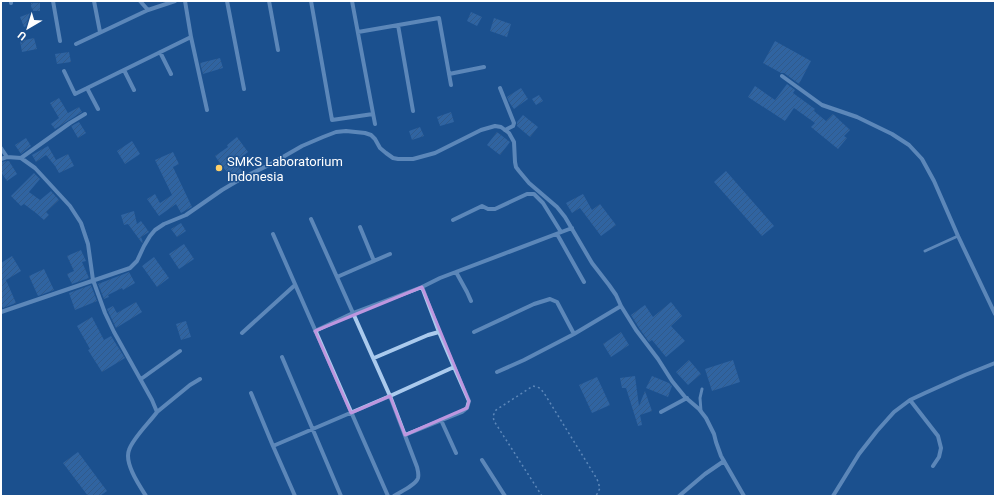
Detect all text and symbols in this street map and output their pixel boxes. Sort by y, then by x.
north arrow [8,8,48,48]
text: U [15,28,29,43]
place label: SMKS Laboratorium Indonesia [227,154,343,184]
marker: SMKS Laboratorium Indonesia [214,163,224,173]

